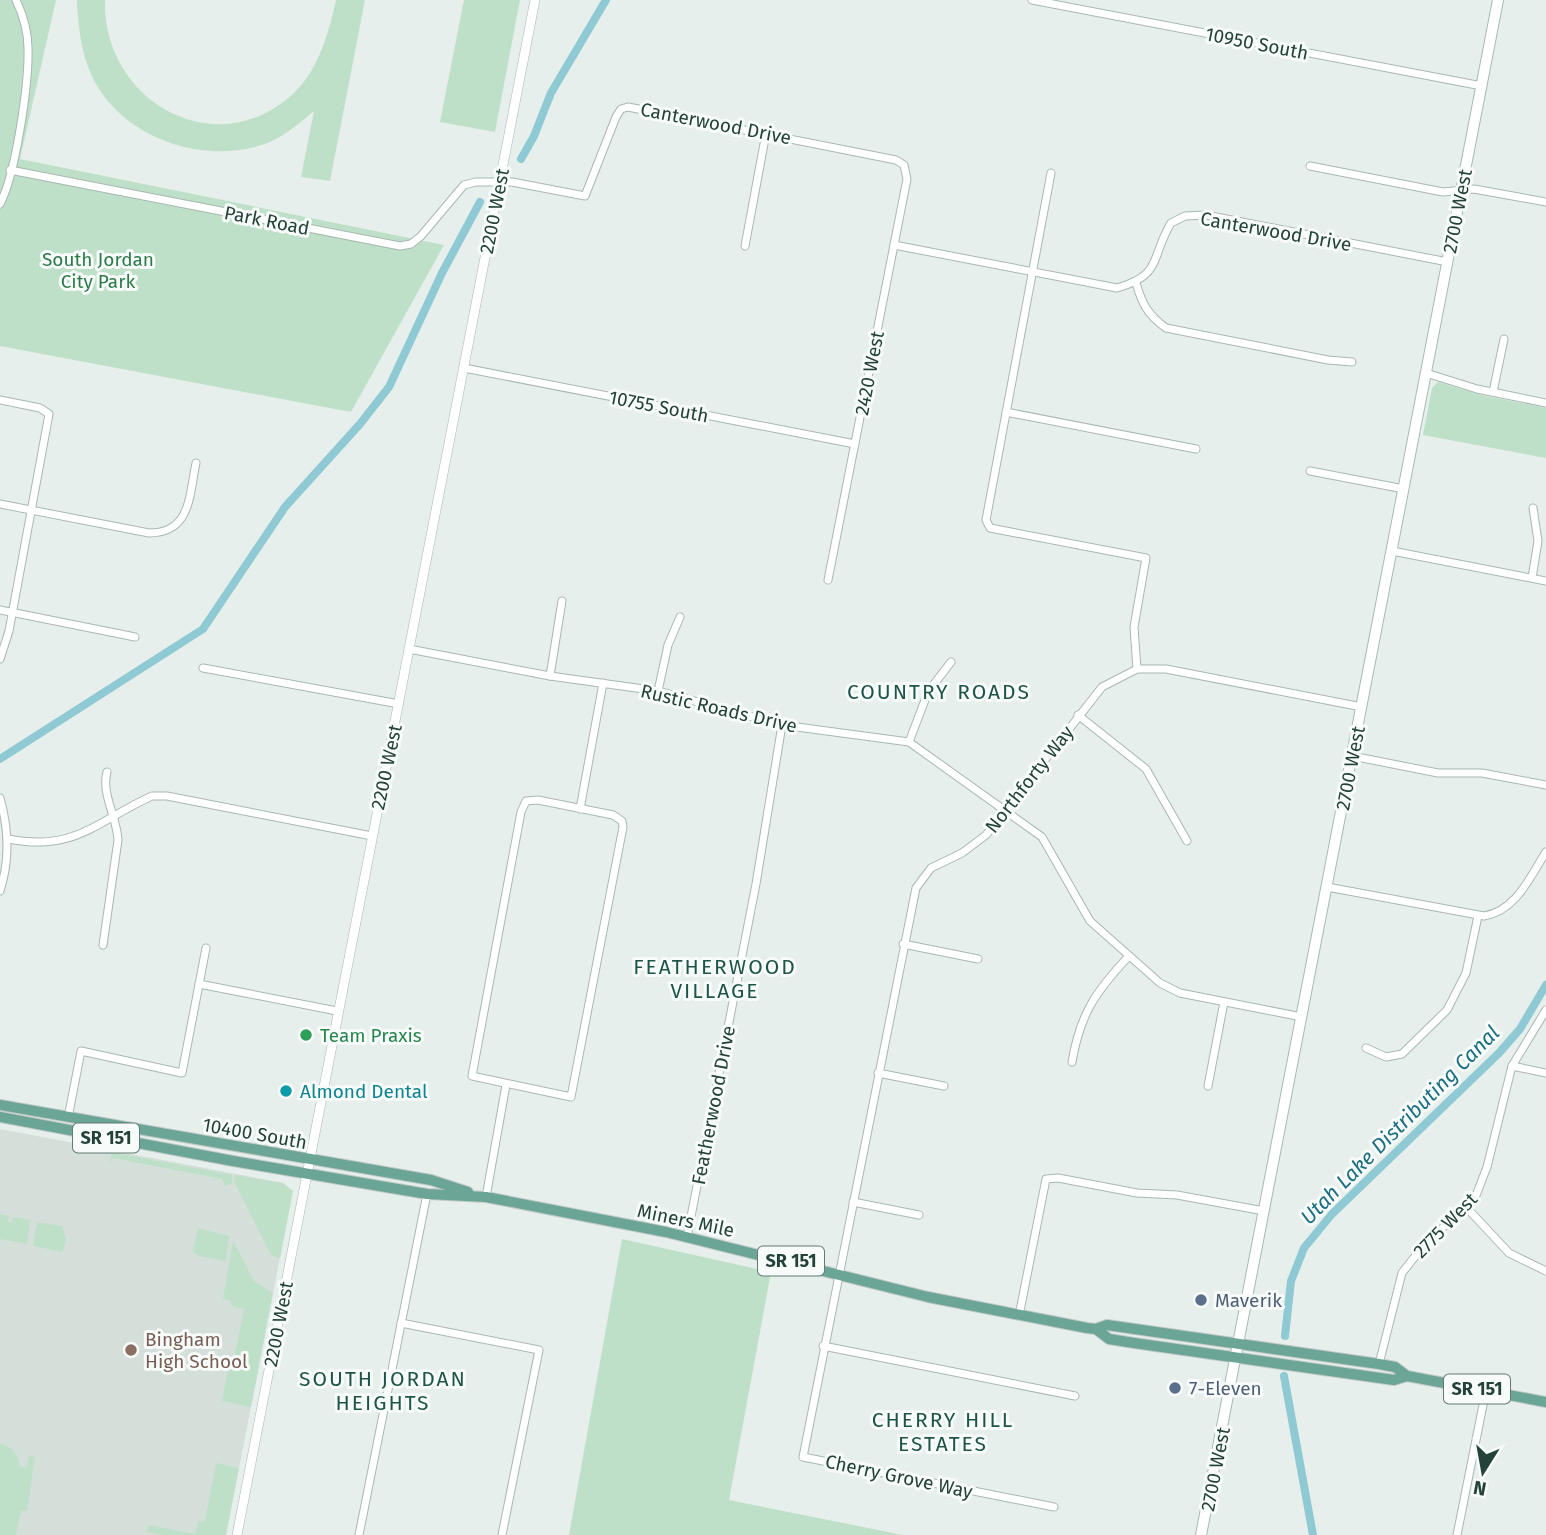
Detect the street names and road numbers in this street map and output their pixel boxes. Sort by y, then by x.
street label: 10950 South [1204,22,1310,65]
street label: Canterwood Drive [639,98,793,149]
street label: 2200 West [475,166,514,256]
street label: 2700 West [1438,167,1477,255]
street label: Park Road [222,201,311,240]
street label: Canterwood Drive [1199,207,1353,256]
street label: 2420 West [850,329,889,417]
street label: 10755 South [607,386,711,427]
street label: Rustic Roads Drive [638,679,799,738]
street label: Northforty Way [980,721,1079,837]
street label: 2200 West [366,722,407,812]
street label: 2700 West [1331,724,1370,812]
street label: Featherwood Drive [687,1024,740,1187]
street label: 10400 South [201,1113,309,1154]
road number: SR 151 [73,1124,139,1153]
street label: 2775 West [1409,1188,1482,1263]
street label: Miners Mile [635,1199,736,1242]
road number: SR 151 [758,1246,824,1276]
street label: 2200 West [259,1279,298,1369]
road number: SR 151 [1444,1374,1510,1404]
street label: 2700 West [1196,1425,1235,1513]
street label: Cherry Grove Way [823,1450,975,1503]

